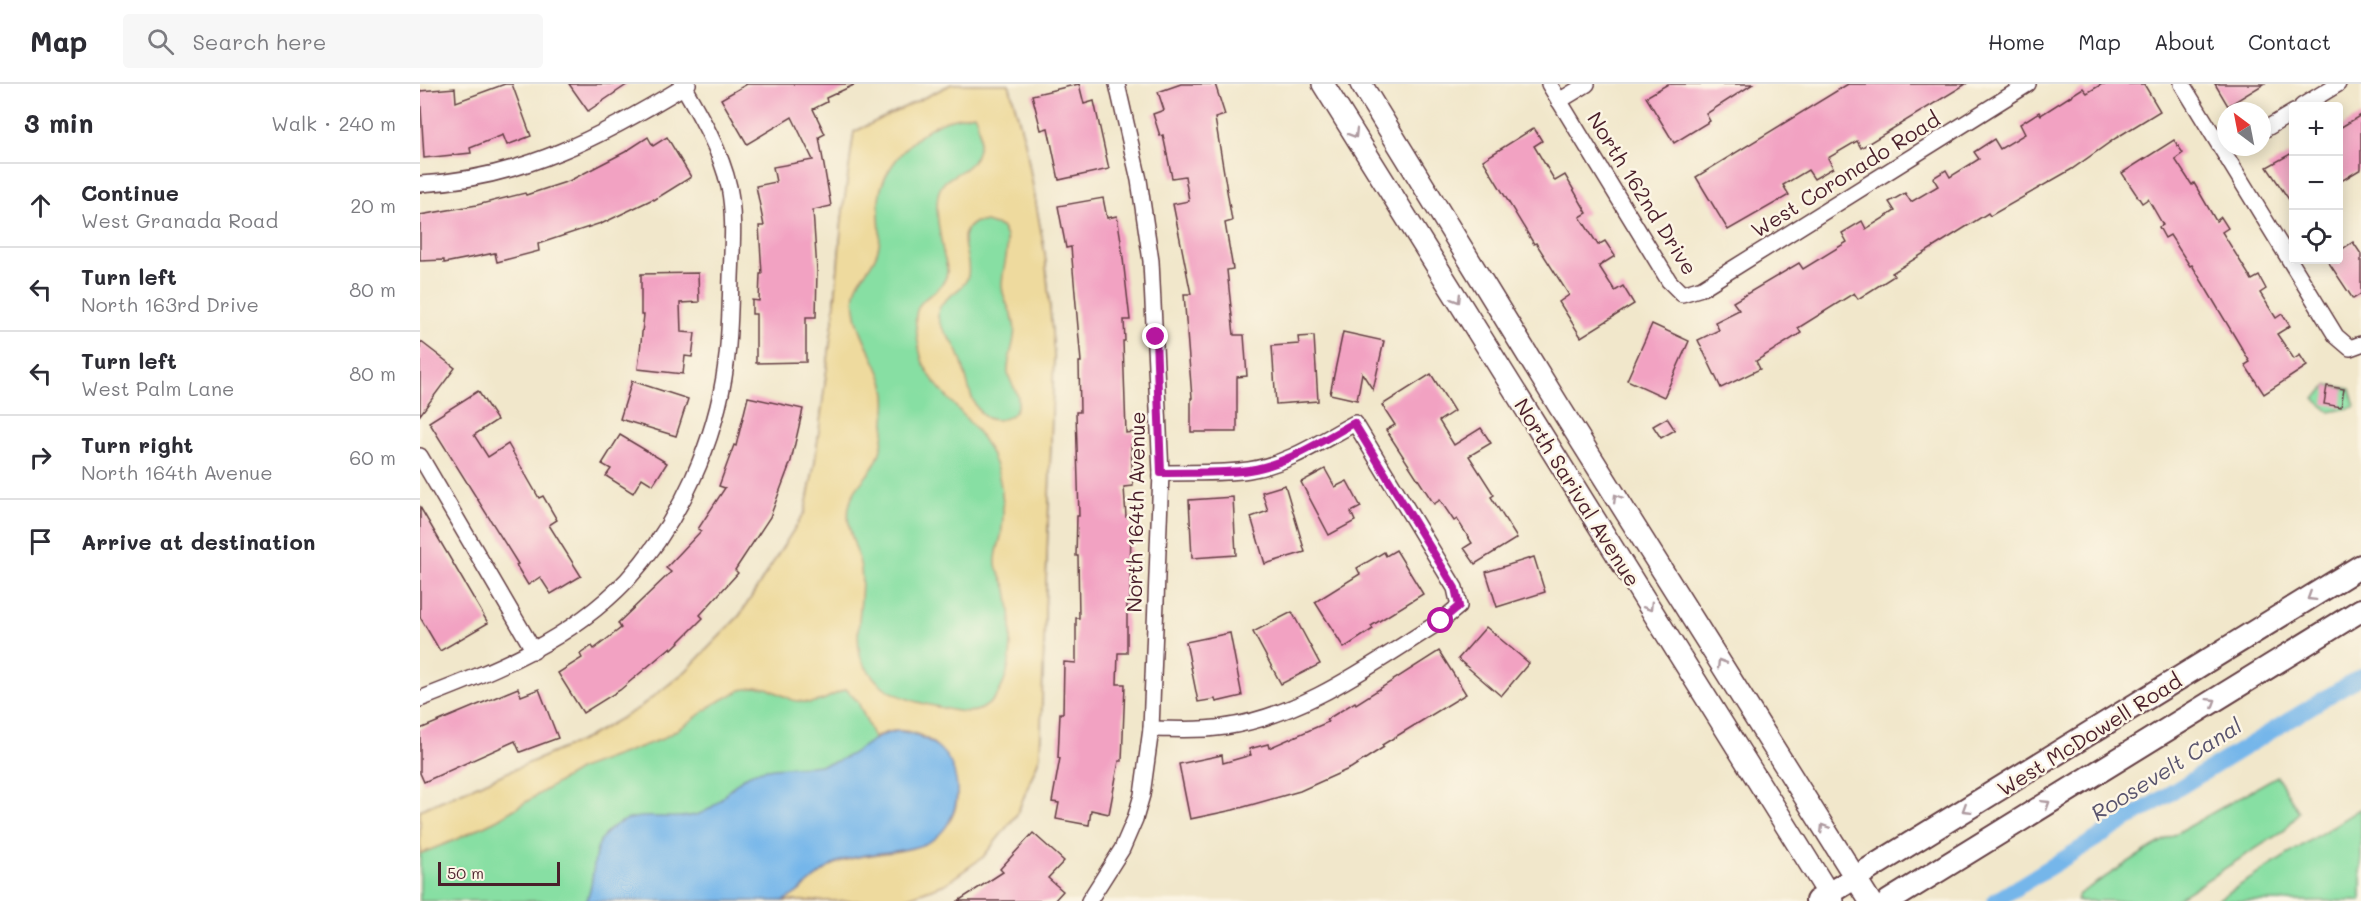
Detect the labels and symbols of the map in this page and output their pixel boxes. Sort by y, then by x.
north arrow [2217,102,2271,156]
street label: West Coronado Road [1746,105,1944,243]
street label: North 162nd Drive [1582,106,1704,280]
one-way arrow [1346,127,1357,138]
one-way arrow [1450,293,1462,303]
route end [1142,323,1168,349]
street label: North Sarival Avenue [1509,393,1647,591]
street label: North 164th Avenue [1120,411,1150,613]
one-way arrow [1613,493,1624,504]
one-way arrow [2307,589,2317,601]
one-way arrow [1642,601,1654,611]
route start [1427,607,1453,633]
one-way arrow [1717,658,1728,669]
street label: West McDowell Road [1992,666,2186,802]
one-way arrow [2206,697,2216,709]
water label: Roosevelt Canal [2085,711,2247,827]
one-way arrow [2040,800,2050,812]
one-way arrow [1962,802,1972,814]
one-way arrow [1820,824,1832,834]
scale bar [438,859,560,886]

